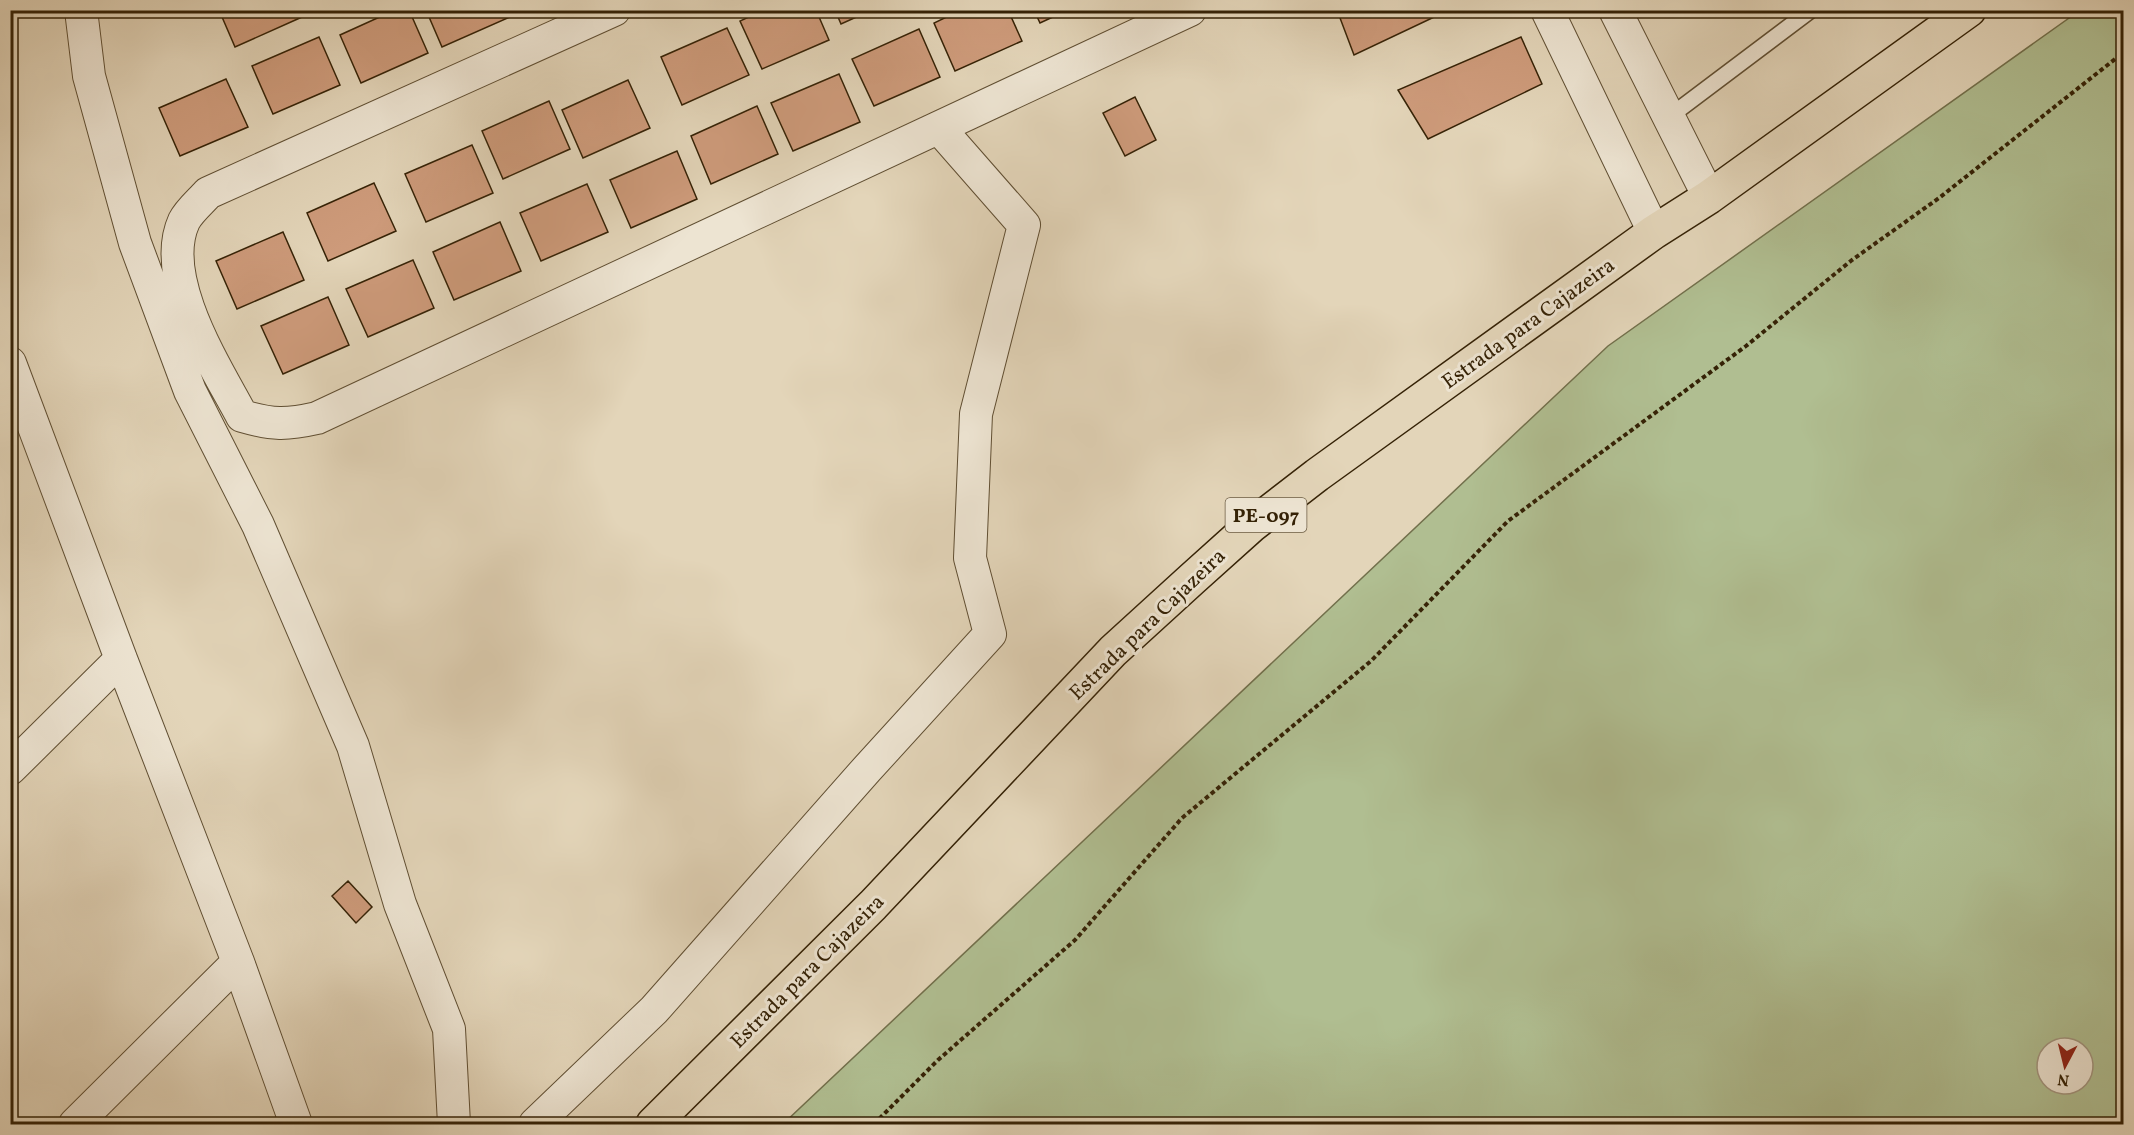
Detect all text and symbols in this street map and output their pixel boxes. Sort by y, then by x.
street label: Estrada para Cajazeira [1436,252,1621,397]
road number: PE-097 [1226,498,1306,532]
street label: Estrada para Cajazeira [1063,543,1233,708]
street label: Estrada para Cajazeira [725,889,892,1056]
north arrow [2035,1036,2095,1096]
text: N [2056,1067,2071,1091]

